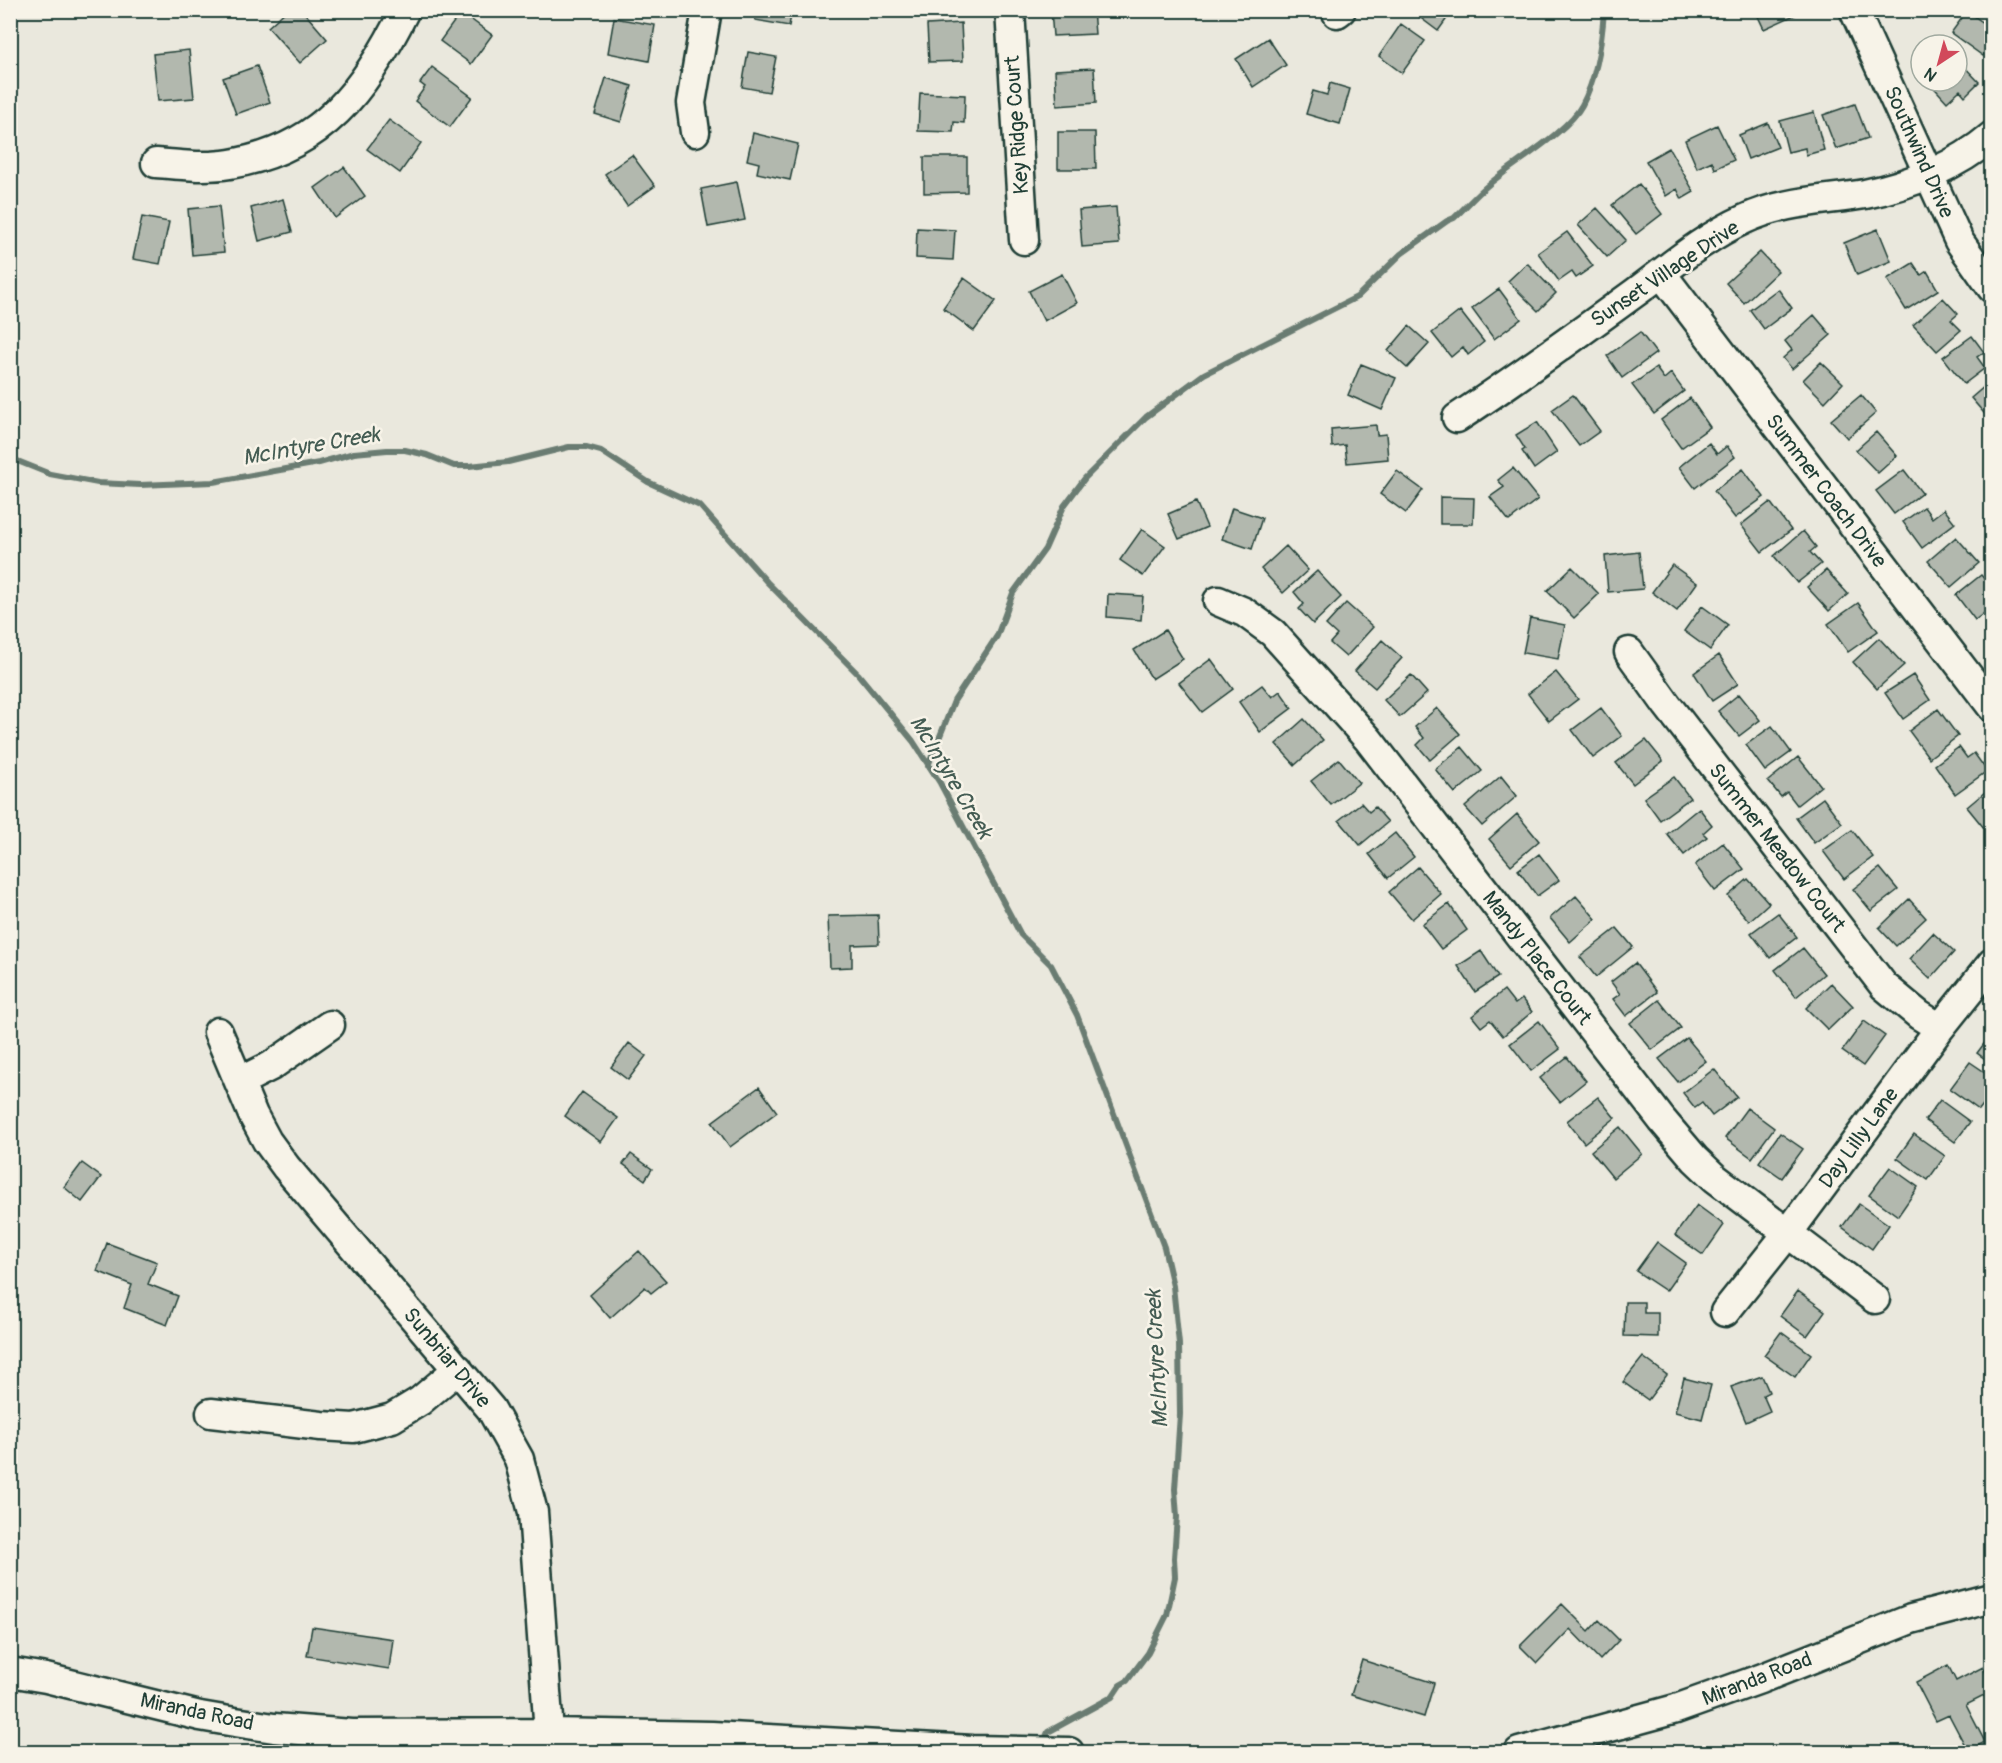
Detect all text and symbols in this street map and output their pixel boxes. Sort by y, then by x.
north arrow [1909,33,1969,93]
street label: Key Ridge Court [999,54,1035,195]
text: N [1920,63,1941,86]
street label: Southwind Drive [1878,82,1960,223]
street label: Sunset Village Drive [1586,214,1745,334]
street label: Summer Coach Drive [1759,409,1893,574]
water label: McIntyre Creek [240,420,383,472]
water label: McIntyre Creek [903,710,1000,845]
street label: Summer Meadow Court [1702,758,1852,939]
street label: Mandy Place Court [1476,886,1598,1031]
street label: Day Lilly Lane [1813,1081,1905,1194]
water label: McIntyre Creek [1139,1287,1175,1429]
street label: Sunbriar Drive [397,1302,497,1414]
street label: Miranda Road [1698,1646,1816,1712]
street label: Miranda Road [138,1687,256,1737]

